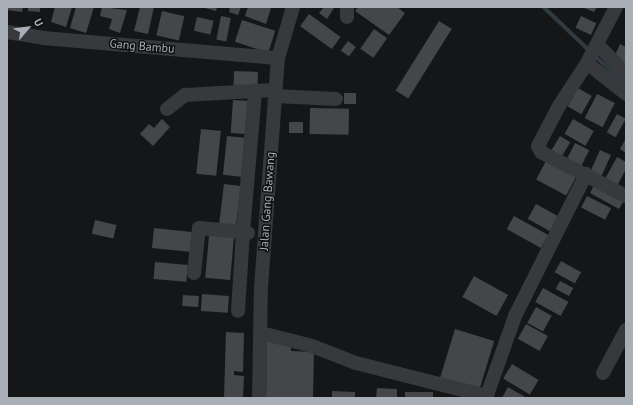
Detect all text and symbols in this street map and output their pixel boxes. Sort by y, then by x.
north arrow [8,8,48,48]
text: U [31,16,46,29]
street label: Gang Bambu [109,36,175,56]
street label: Jalan Gang Bawang [256,151,278,251]

